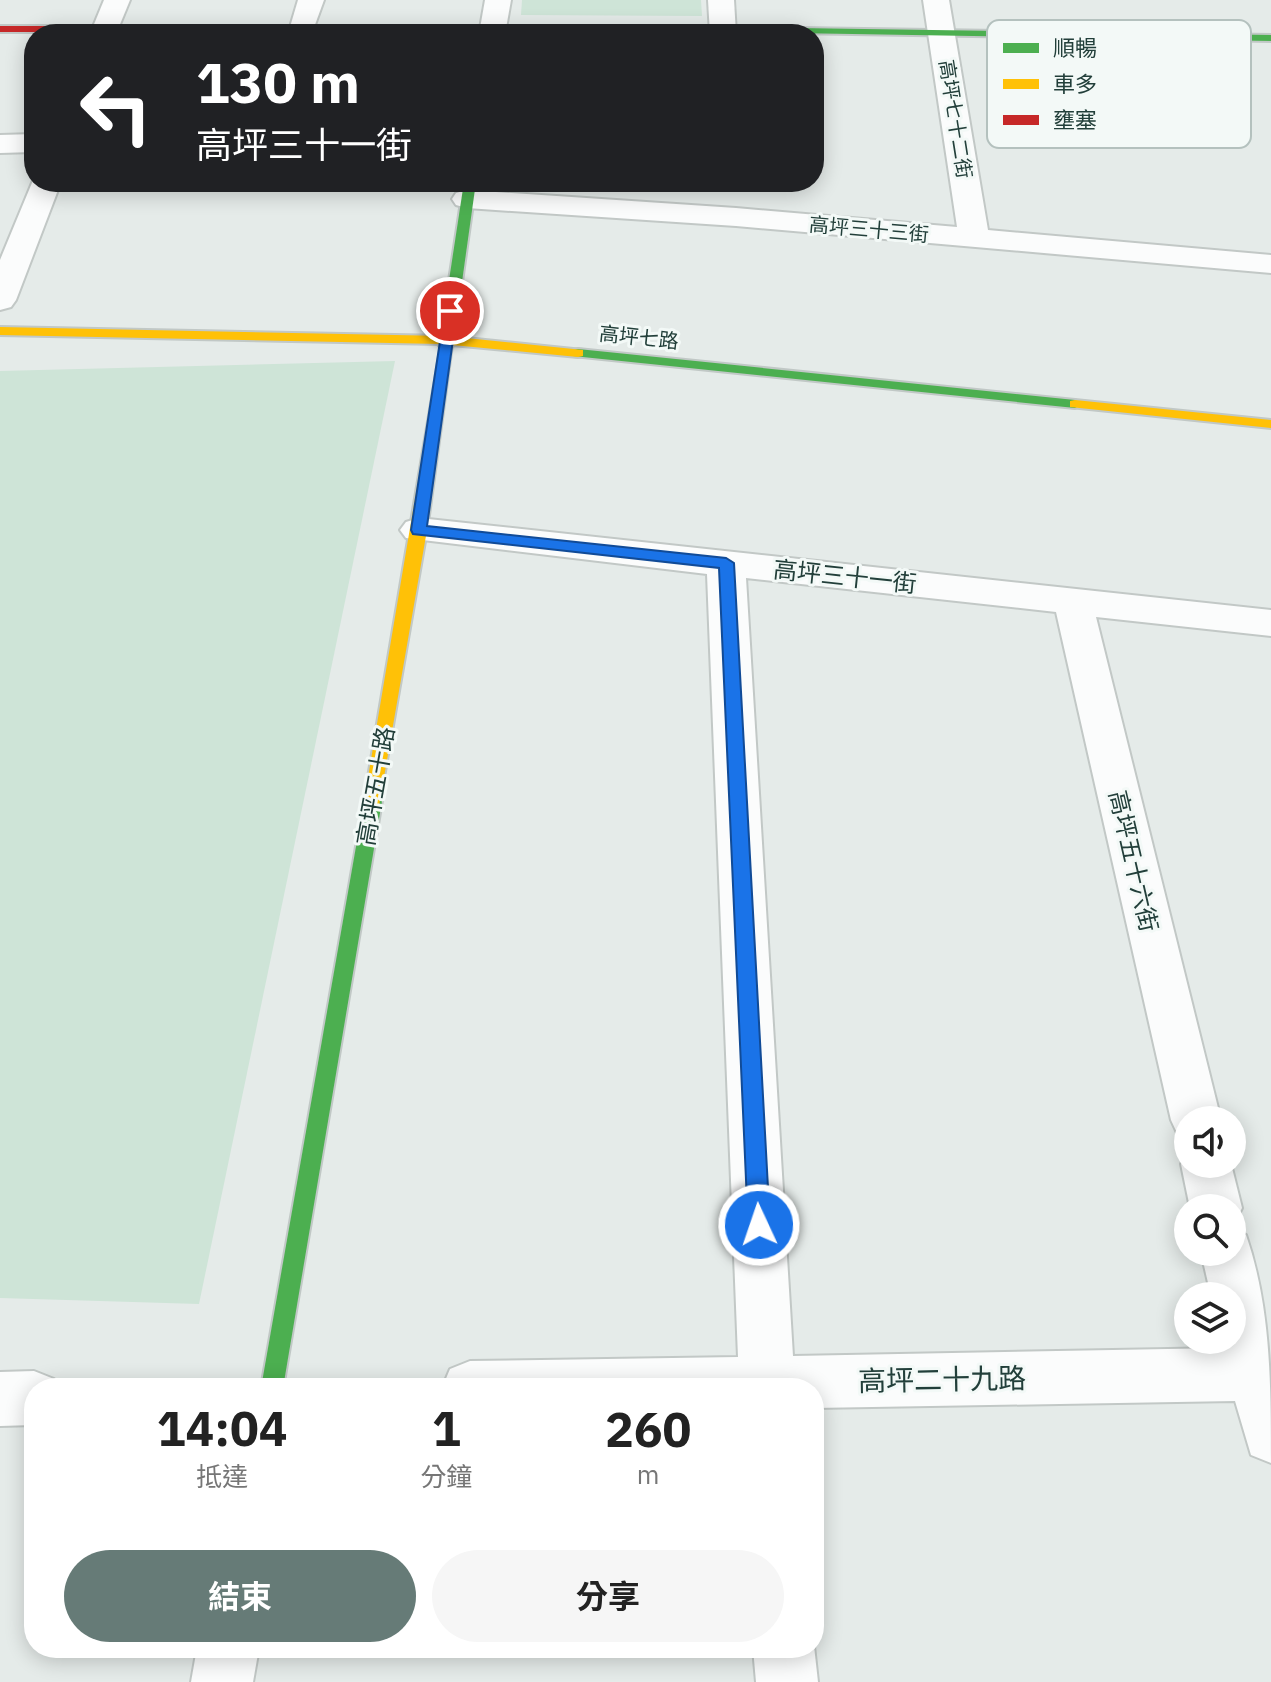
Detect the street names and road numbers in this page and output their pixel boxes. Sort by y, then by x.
street label: 高坪七十二街 [933,58,979,180]
street label: 高坪三十三街 [808,210,930,248]
street label: 高坪七路 [598,319,680,355]
street label: 高坪三十一街 [772,553,918,599]
street label: 高坪五十路 [349,724,401,848]
street label: 高坪五十六街 [1102,787,1166,935]
street label: 高坪二十九路 [858,1359,1026,1399]

